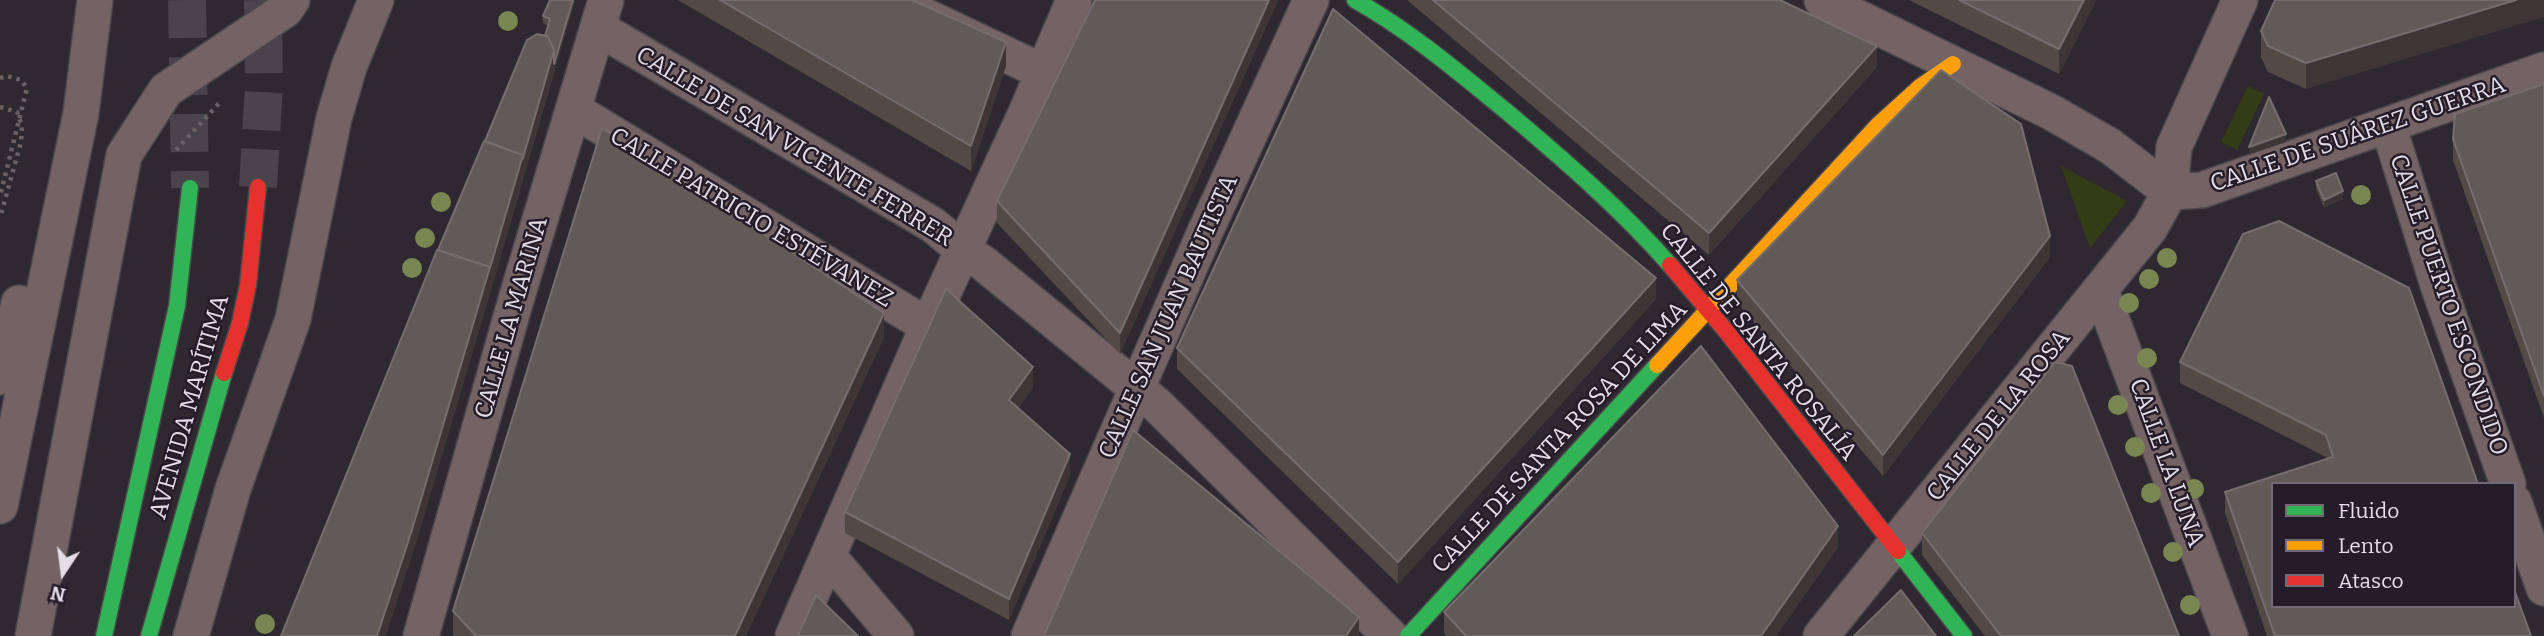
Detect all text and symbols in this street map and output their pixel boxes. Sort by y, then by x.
street label: CALLE DE SAN VICENTE FERRER [630,41,958,253]
street label: CALLE DE SUÁREZ GUERRA [2207,71,2509,199]
street label: CALLE PATRICIO ESTÉVANEZ [604,122,898,314]
street label: CALLE PUERTO ESCONDIDO [2383,151,2513,459]
street label: CALLE SAN JUAN BAUTISTA [1093,171,1245,463]
street label: CALLE LA MARINA [469,214,555,422]
street label: CALLE DE SANTA ROSALÍA [1653,217,1863,467]
street label: AVENIDA MARÍTIMA [144,292,236,522]
street label: CALLE DE SANTA ROSA DE LIMA [1426,296,1694,580]
street label: CALLE DE LA ROSA [1921,324,2077,508]
street label: CALLE LA LUNA [2122,375,2210,551]
legend [2271,482,2516,608]
text: Fluido [2338,498,2399,524]
text: Lento [2338,533,2394,559]
north arrow [28,538,98,608]
text: Atasco [2338,568,2404,594]
text: N [48,581,68,607]

